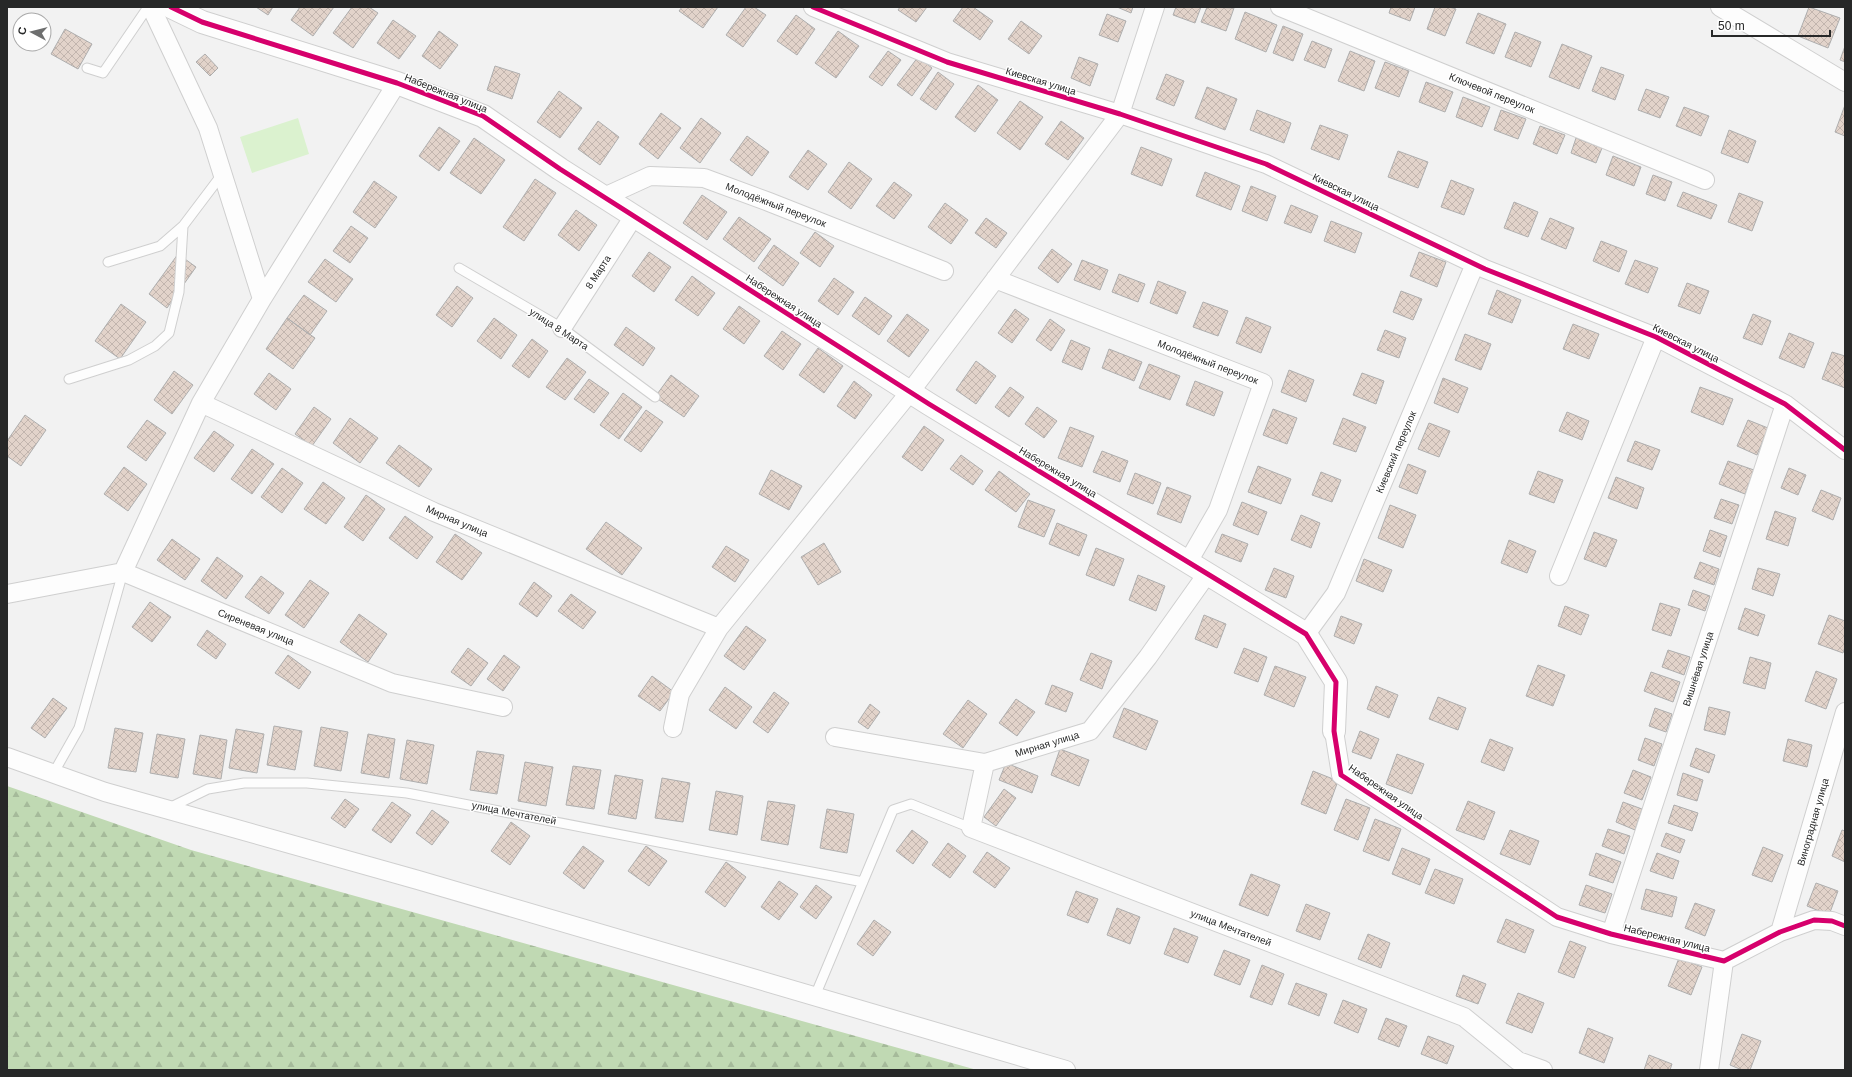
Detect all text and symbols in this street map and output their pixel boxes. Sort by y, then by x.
north arrow [12,12,52,52]
scale bar [1712,12,1830,38]
text: 50 m [1718,19,1745,33]
text: С [16,26,29,35]
street label: Киевская улица [1004,65,1078,97]
street label: Набережная улица [403,71,489,115]
street label: Ключевой переулок [1448,71,1537,115]
street label: Киевская улица [1311,171,1382,213]
street label: Молодёжный переулок [724,181,828,230]
street label: 8 Марта [583,253,613,291]
street label: Набережная улица [744,272,824,330]
street label: улица 8 Марта [527,306,591,352]
street label: Киевская улица [1651,322,1721,365]
street label: Молодёжный переулок [1156,338,1260,387]
street label: Киевский переулок [1374,409,1419,495]
street label: Набережная улица [1017,445,1099,500]
street label: Мирная улица [424,503,490,539]
street label: Сиреневая улица [216,607,296,648]
street label: Вишнёвая улица [1681,630,1715,708]
street label: Мирная улица [1014,729,1081,759]
street label: Набережная улица [1347,762,1426,822]
street label: Виноградная улица [1795,776,1831,867]
street label: улица Мечтателей [471,799,557,827]
street label: улица Мечтателей [1189,908,1273,948]
street label: Набережная улица [1623,922,1712,954]

